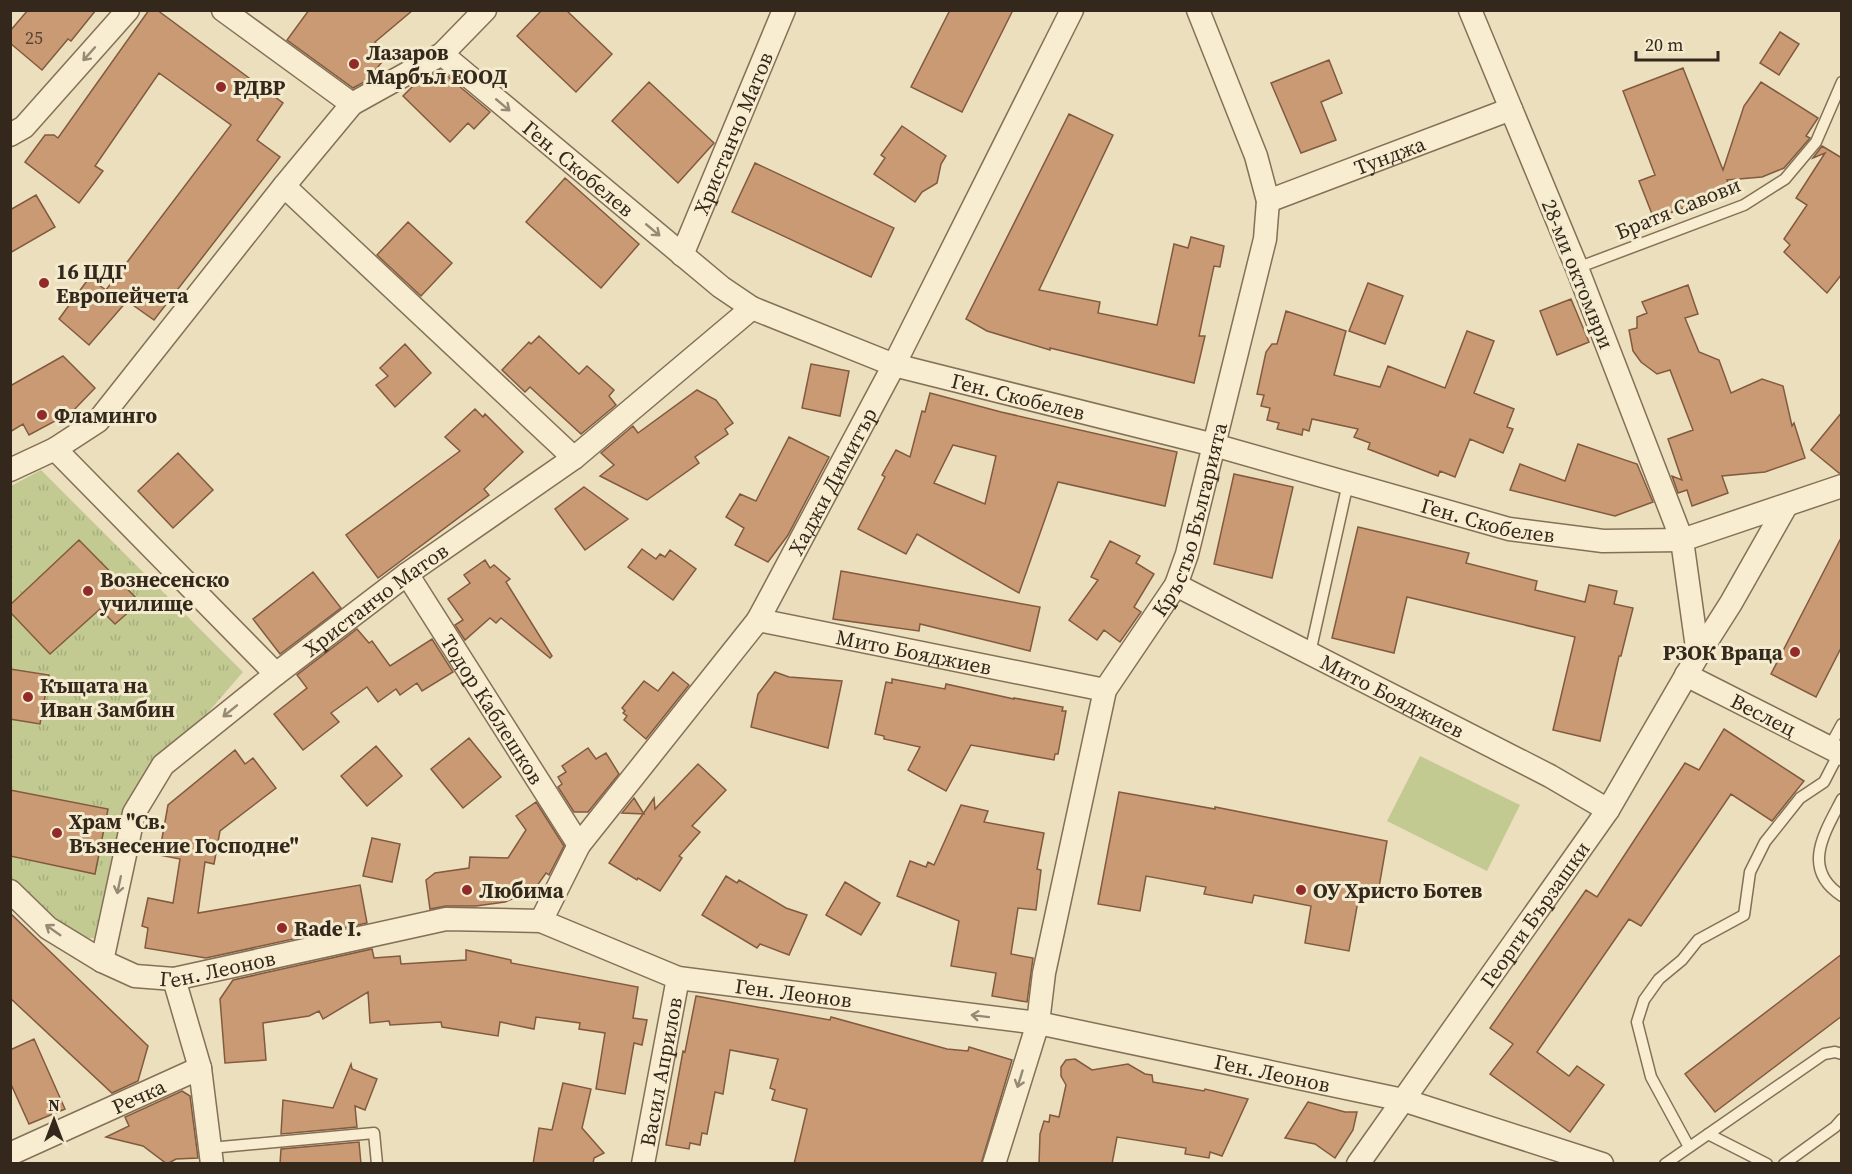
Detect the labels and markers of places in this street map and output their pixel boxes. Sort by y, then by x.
place label: Лазаров Марбъл ЕООД [366,38,507,91]
marker: Лазаров Марбъл ЕООД [347,57,361,71]
place label: РДВР [233,73,285,102]
marker: РДВР [214,80,228,94]
place label: 16 ЦДГ Европейчета [56,257,189,310]
marker: 16 ЦДГ Европейчета [37,276,51,290]
place label: Фламинго [54,401,157,430]
marker: Фламинго [35,408,49,422]
place label: Вознесенско училище [99,565,230,618]
marker: Вознесенско училище [81,584,95,598]
place label: РЗОК Враца [1663,638,1784,667]
marker: РЗОК Враца [1788,645,1802,659]
place label: Къщата на Иван Замбин [40,671,175,724]
marker: Къщата на Иван Замбин [21,690,35,704]
place label: Храм "Св. Възнесение Господне" [69,807,299,860]
marker: Храм "Св. Възнесение Господне" [50,826,64,840]
place label: Любима [479,876,565,905]
place label: ОУ Христо Ботев [1313,876,1483,905]
marker: Любима [460,883,474,897]
marker: ОУ Христо Ботев [1294,883,1308,897]
place label: Rade I. [294,914,362,943]
marker: Rade I. [275,921,289,935]

